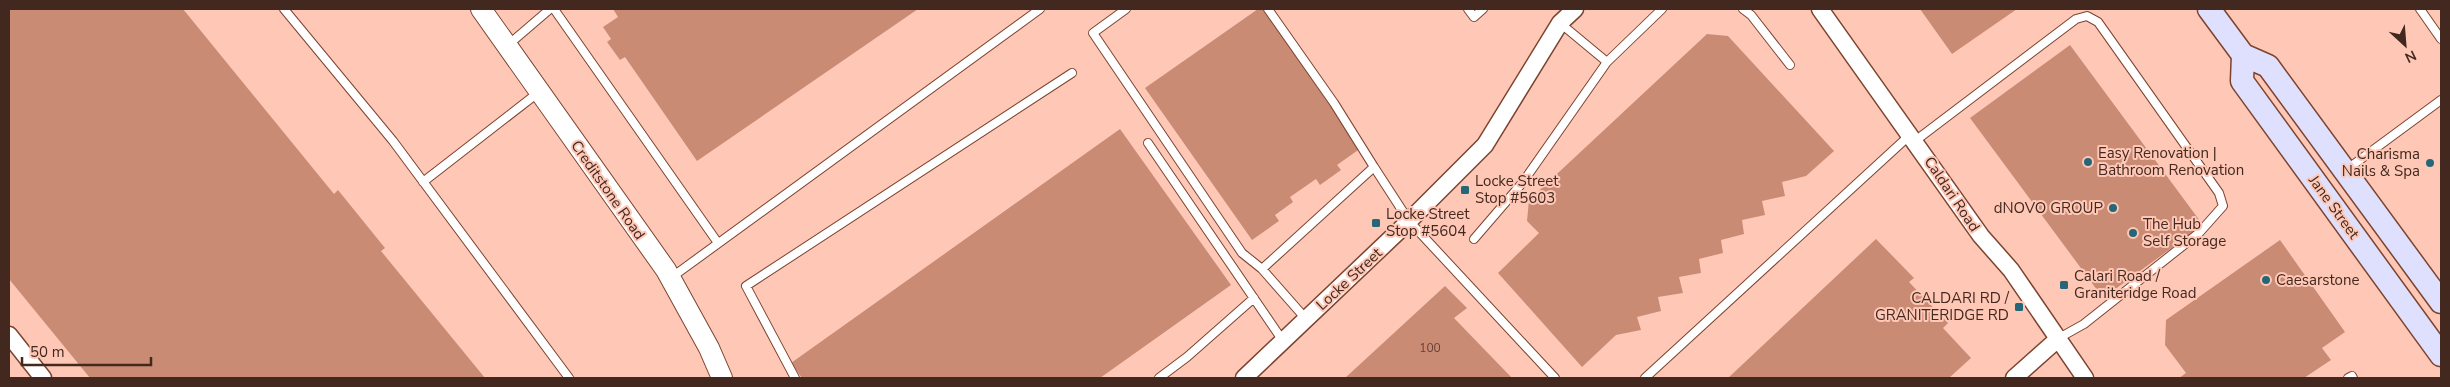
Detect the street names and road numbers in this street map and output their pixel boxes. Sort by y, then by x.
street label: Creditstone Road [566,136,650,244]
street label: Caldari Road [1920,153,1984,235]
street label: Jane Street [2304,170,2364,243]
street label: Locke Street [1312,243,1387,315]

